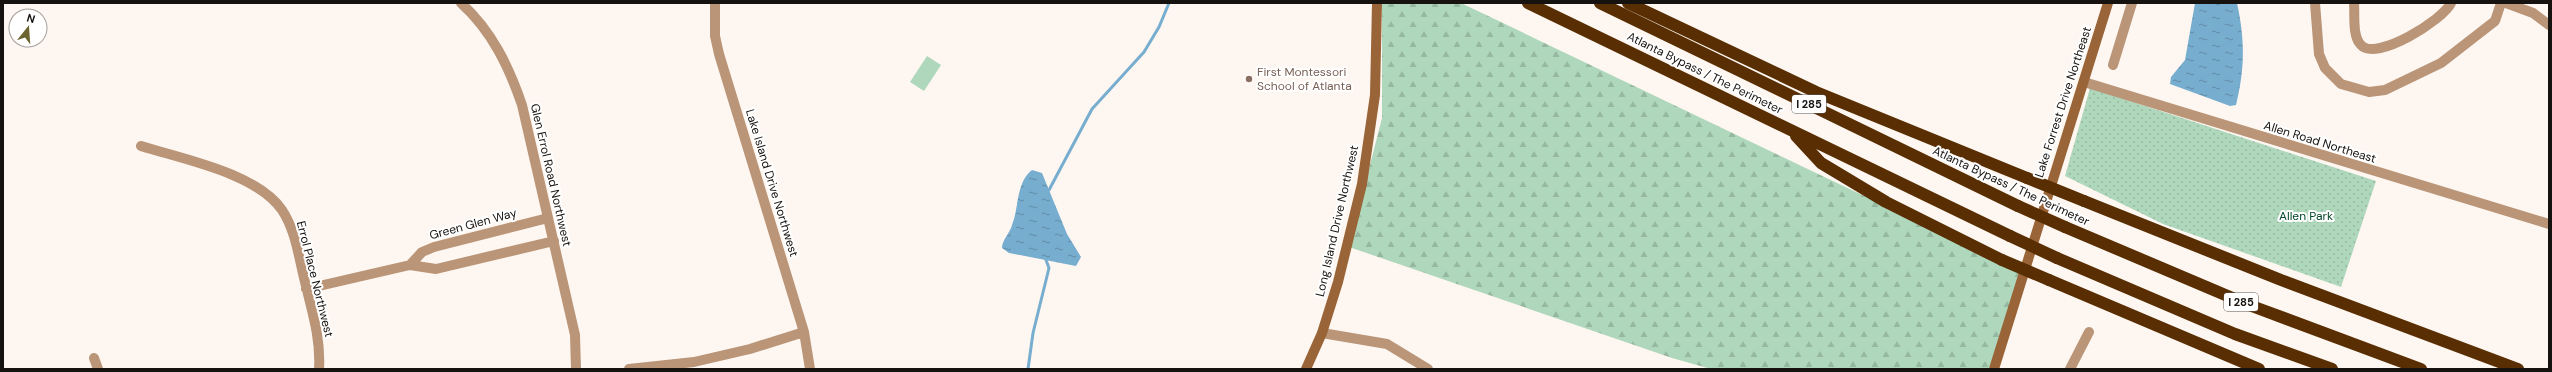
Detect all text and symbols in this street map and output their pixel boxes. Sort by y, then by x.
north arrow [8,8,48,48]
text: N [25,11,37,26]
street label: Lake Forrest Drive Northeast [2031,24,2095,179]
street label: Atlanta Bypass / The Perimeter [1625,28,1786,118]
place label: First Montessori School of Atlanta [1257,64,1352,94]
marker: First Montessori School of Atlanta [1244,74,1254,84]
road number: I 285 [1792,95,1826,113]
street label: Glen Errol Road Northwest [527,102,575,248]
street label: Lake Island Drive Northwest [742,107,802,259]
street label: Allen Road Northeast [2262,117,2378,167]
street label: Long Island Drive Northwest [1312,143,1362,298]
street label: Atlanta Bypass / The Perimeter [1930,143,2092,230]
street label: Green Glen Way [428,205,519,243]
park label: Allen Park [2279,208,2333,224]
street label: Errol Place Northwest [293,219,337,339]
road number: I 285 [2224,293,2258,311]

